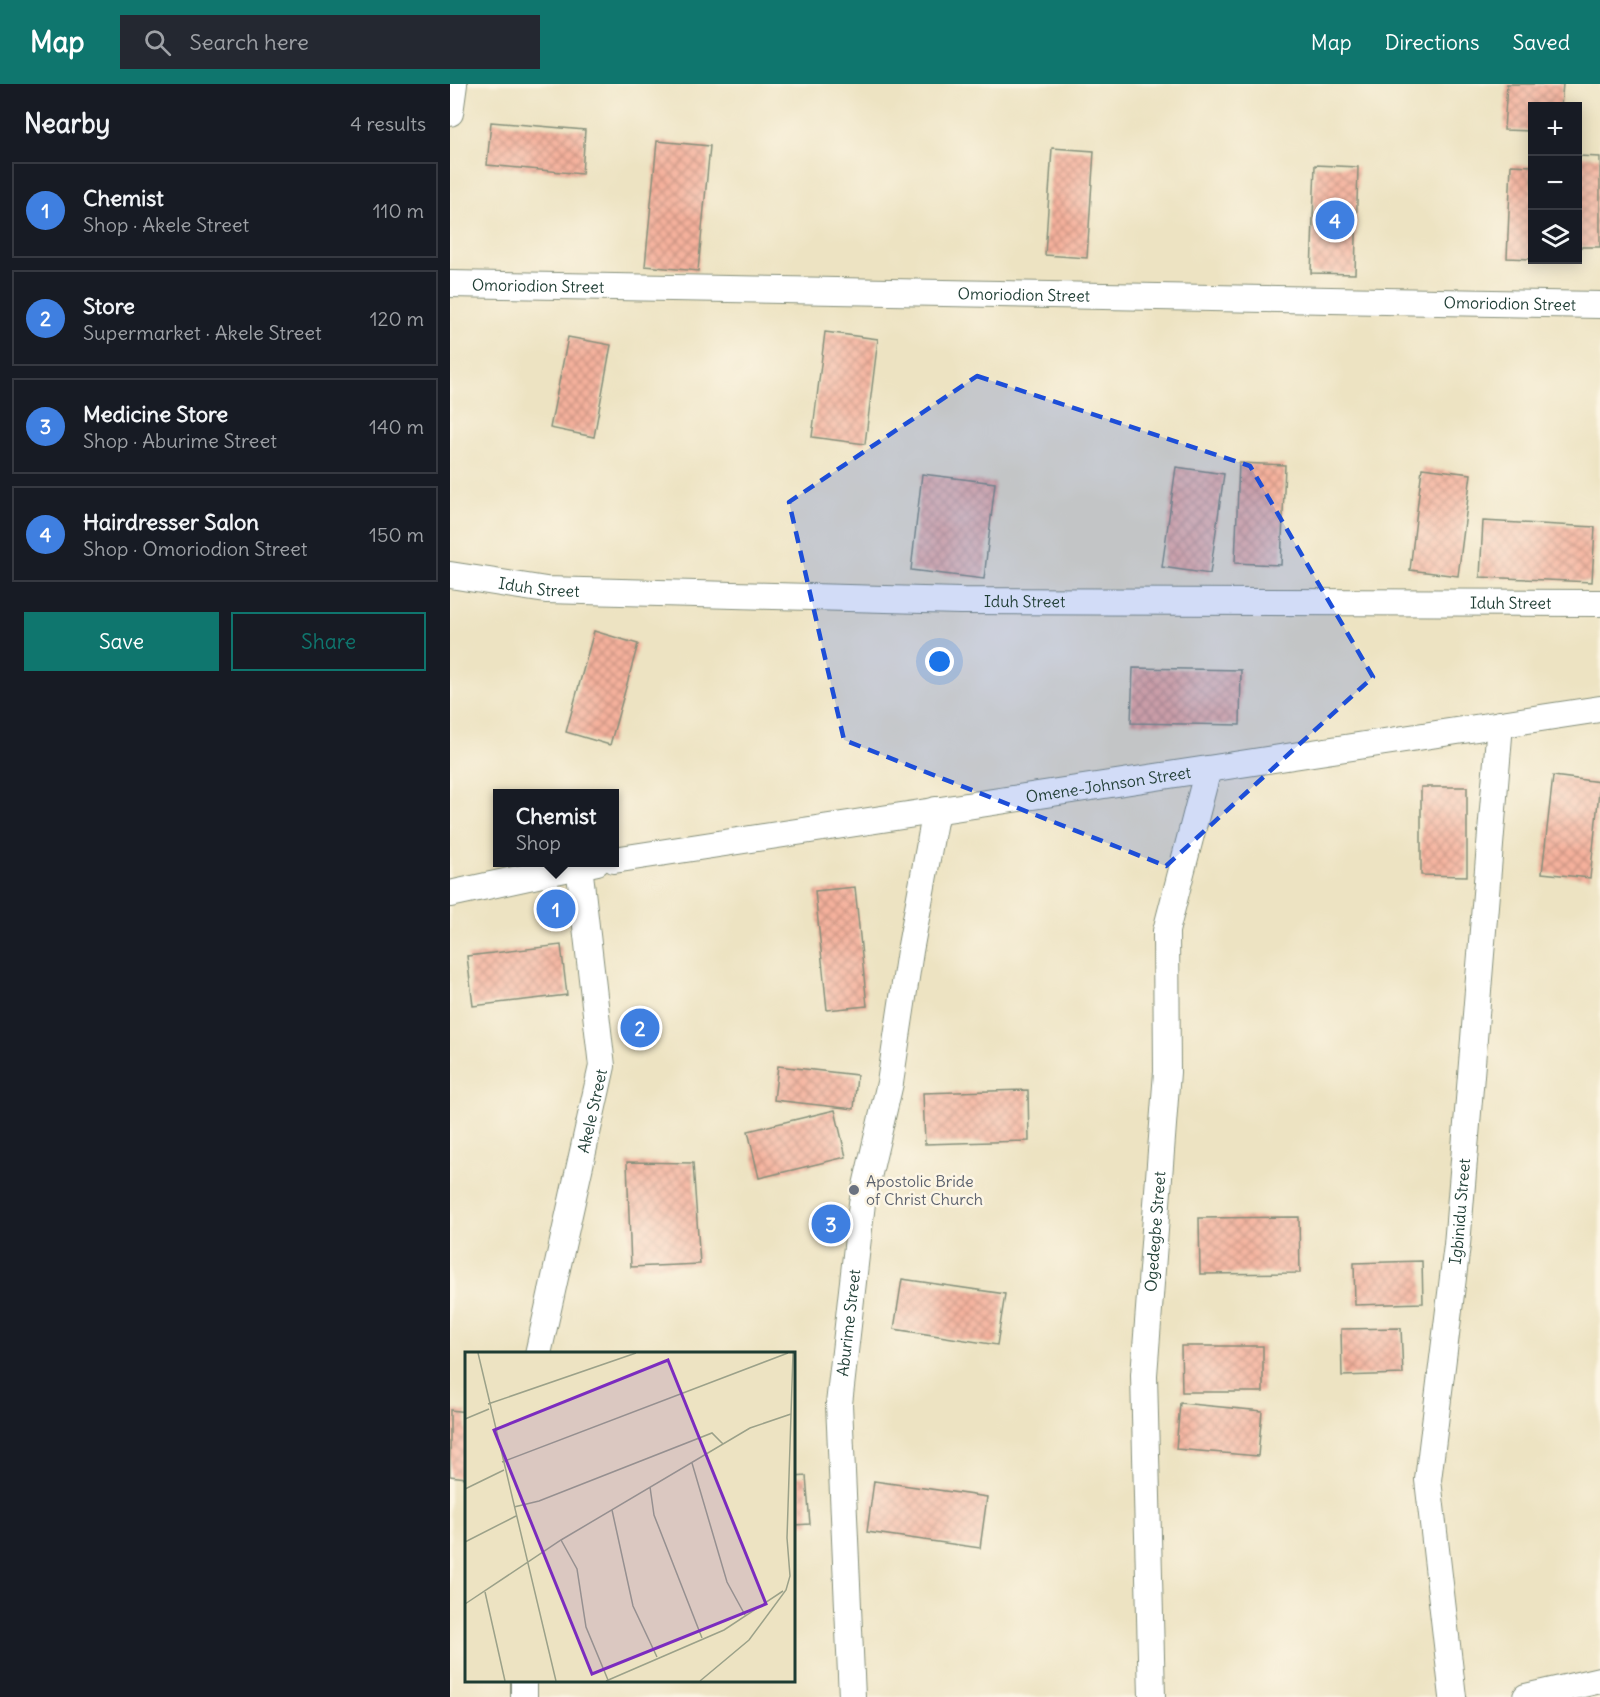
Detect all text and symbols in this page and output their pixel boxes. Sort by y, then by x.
search box [120,15,540,69]
text: Map [30,24,84,60]
icon: search [141,26,174,59]
text: Search here [189,28,309,56]
text: Map [1311,29,1352,56]
text: Directions [1385,29,1479,56]
text: Saved [1512,29,1570,56]
map controls [1528,102,1582,264]
button: + [1528,102,1582,156]
text: Nearby [24,107,110,140]
text: 4 results [350,111,426,136]
button: − [1528,156,1582,210]
text: Chemist [83,184,164,212]
text: 1 [42,198,49,223]
text: 110 m [373,198,424,223]
pin: 4 [1316,198,1354,242]
button: layers [1528,210,1582,264]
text: Shop · Akele Street [83,212,249,237]
street label: Omoriodion Street [472,274,605,297]
street label: Omoriodion Street [958,283,1091,306]
text: Store [83,292,135,320]
street label: Omoriodion Street [1443,292,1577,315]
text: 2 [40,306,51,331]
text: 120 m [370,306,424,331]
text: Supermarket · Akele Street [83,320,322,345]
text: Medicine Store [83,400,228,428]
text: 3 [40,414,51,439]
text: 140 m [369,414,424,439]
text: Shop · Aburime Street [83,428,277,453]
text: Hairdresser Salon [83,508,259,536]
text: 4 [40,522,51,547]
text: 150 m [369,522,424,547]
text: Shop · Omoriodion Street [83,536,308,561]
street label: Iduh Street [497,573,580,601]
street label: Iduh Street [984,591,1066,611]
street label: Iduh Street [1470,593,1552,613]
button: Save [24,612,219,671]
button: Share [231,612,426,671]
your location [925,647,954,676]
street label: Omene-Johnson Street [1024,762,1193,807]
popup [493,789,619,867]
text: Chemist [516,802,596,830]
text: Shop [516,830,561,855]
pin: 1 [536,886,576,932]
pin: 2 [620,1006,660,1050]
street label: Akele Street [573,1066,611,1155]
street label: Igbinidu Street [1445,1157,1474,1265]
street label: Ogedegbe Street [1140,1170,1169,1293]
place label: Apostolic Bride of Christ Church [866,1171,983,1209]
marker: Apostolic Bride of Christ Church [847,1183,861,1197]
pin: 3 [812,1202,850,1246]
street label: Aburime Street [832,1268,864,1378]
inset map [465,1352,795,1682]

